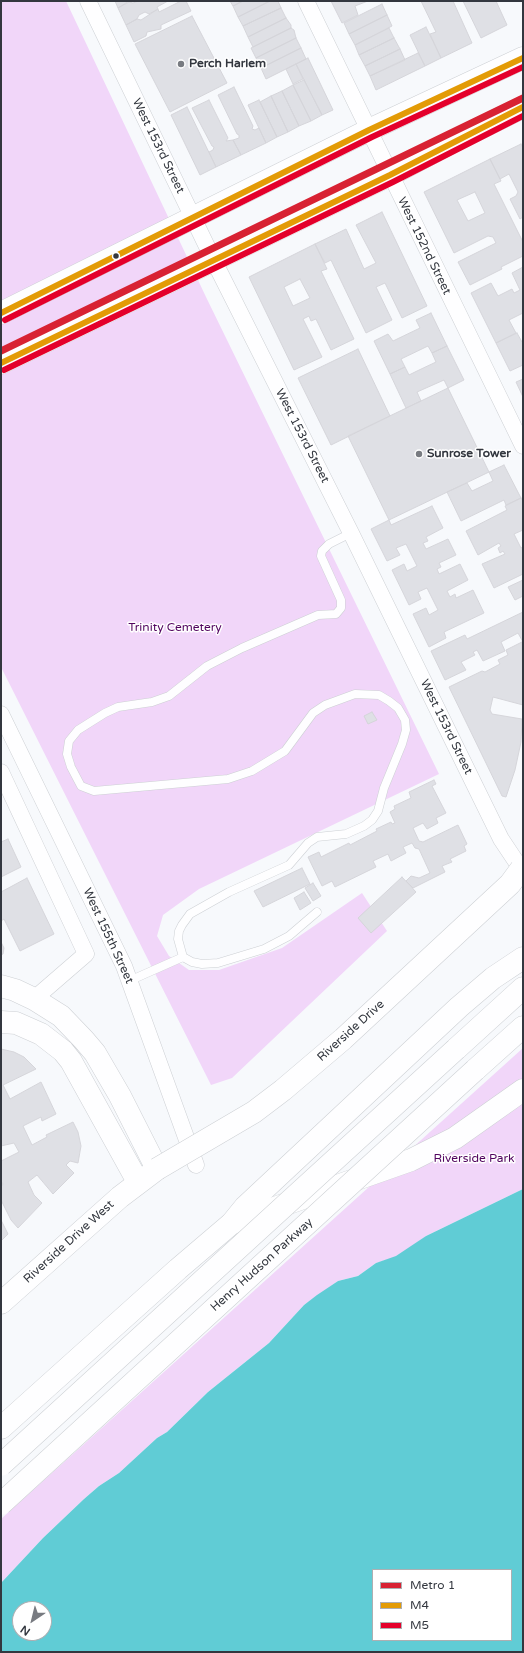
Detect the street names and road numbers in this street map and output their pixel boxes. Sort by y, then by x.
street label: West 153rd Street [129,96,187,196]
street label: West 152nd Street [394,195,454,297]
street label: West 153rd Street [272,386,332,486]
street label: West 153rd Street [417,677,475,777]
street label: West 155th Street [80,886,136,986]
street label: Riverside Drive [315,997,387,1065]
street label: Riverside Drive West [21,1198,117,1286]
street label: Henry Hudson Parkway [208,1215,316,1315]

